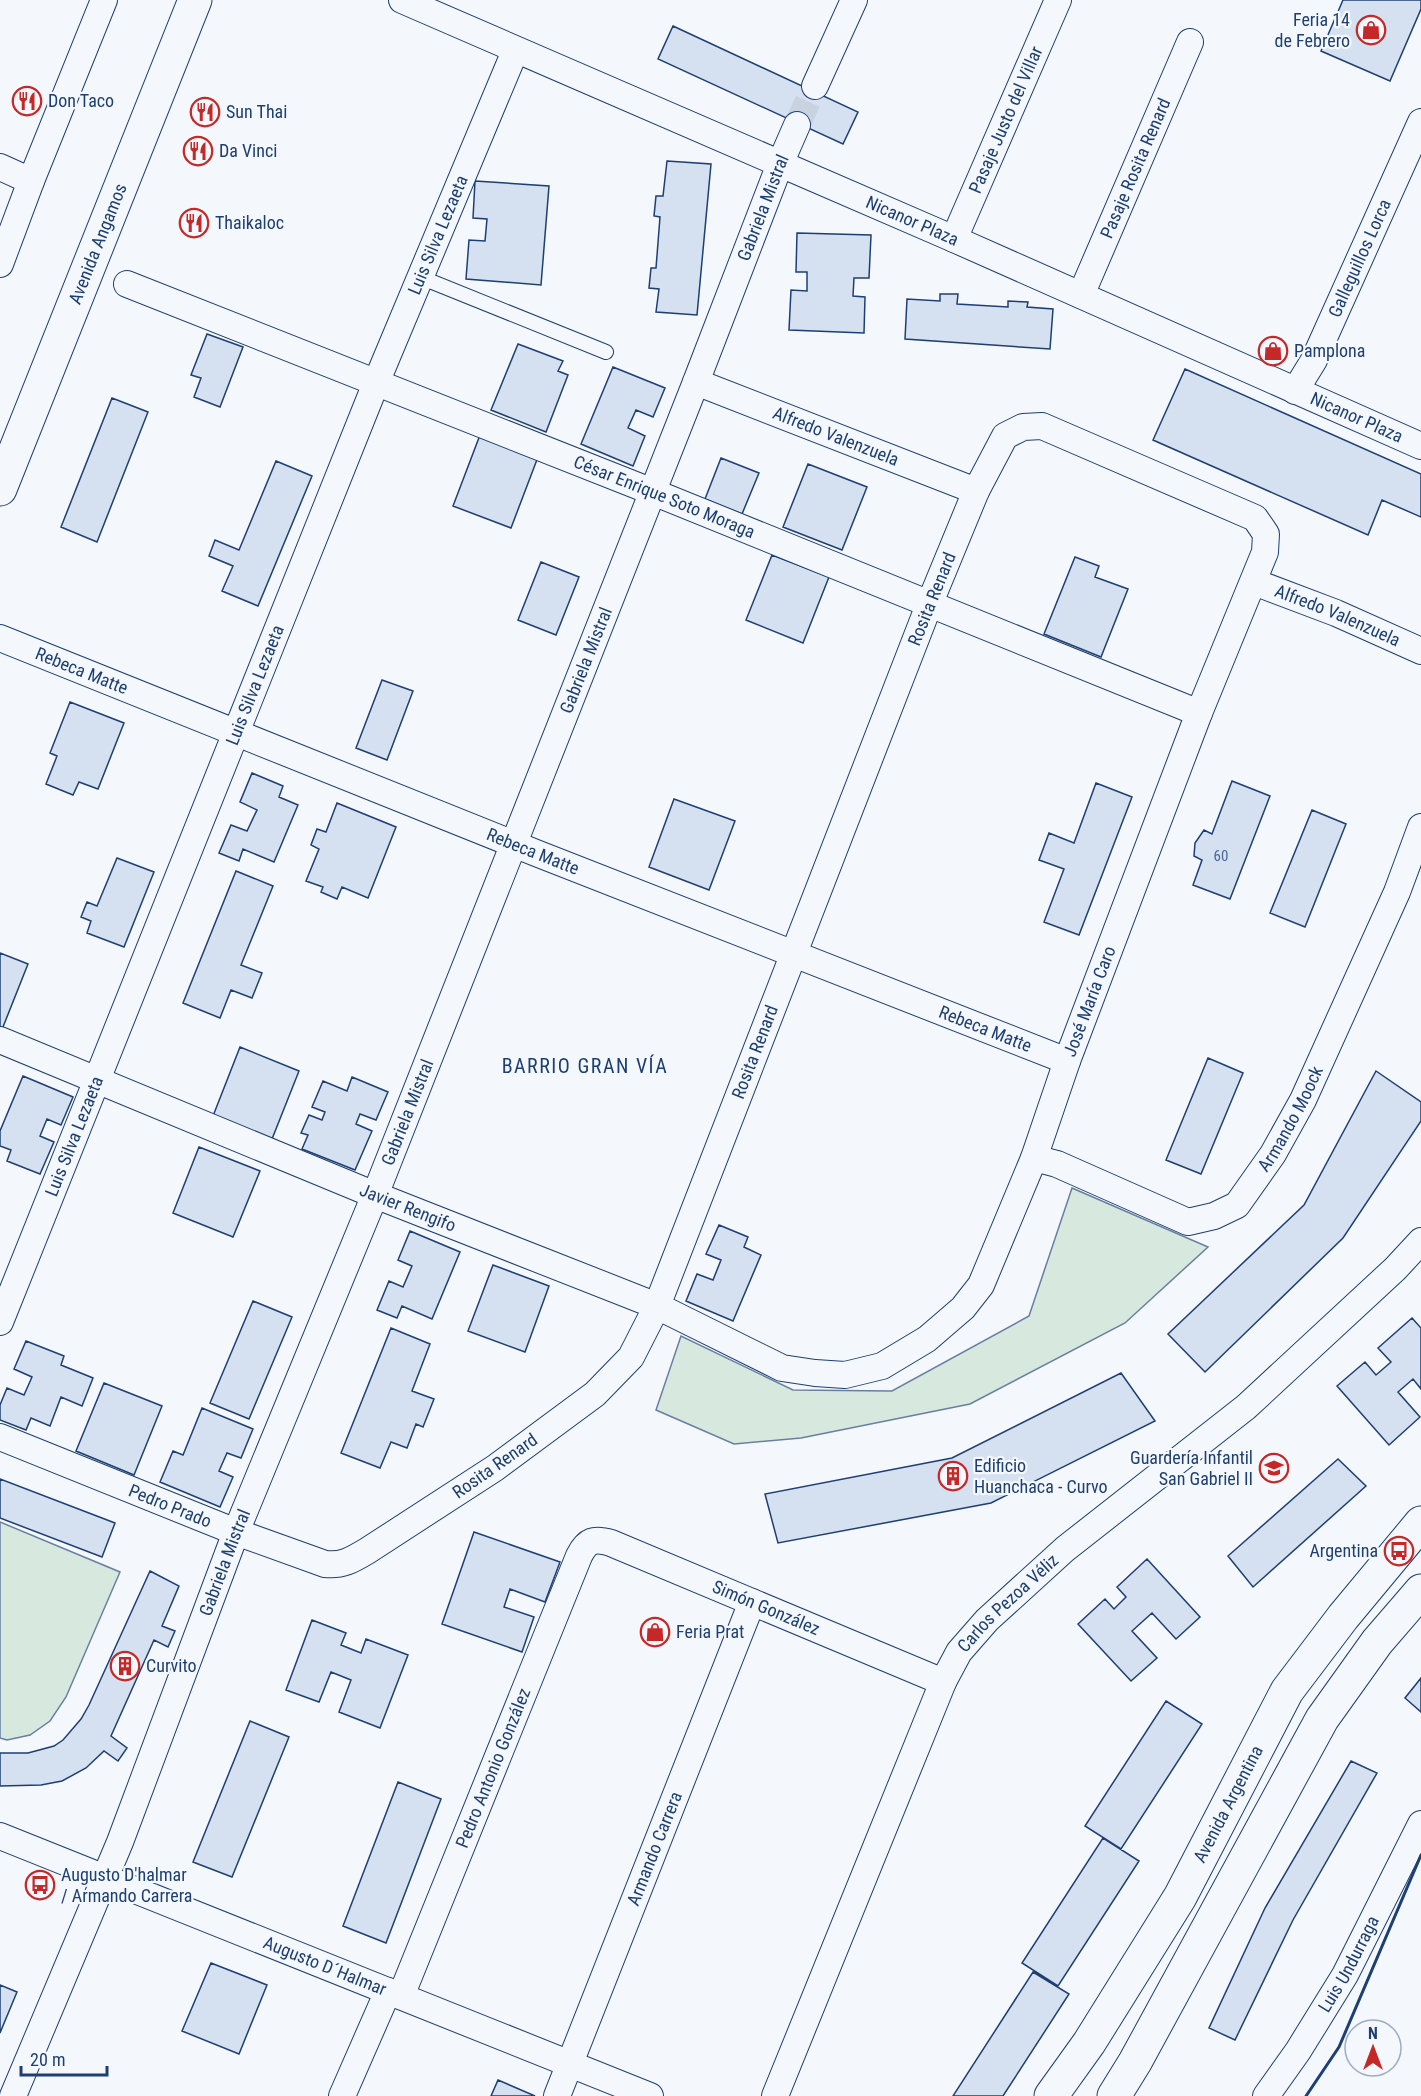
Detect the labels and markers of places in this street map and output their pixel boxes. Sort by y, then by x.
place label: Feria 14 de Febrero [1275,9,1350,51]
shop icon: Feria 14 de Febrero [1355,14,1387,46]
restaurant icon: Don Taco [11,85,43,117]
place label: Don Taco [48,90,114,111]
restaurant icon: Sun Thai [189,96,221,128]
place label: Sun Thai [226,101,287,122]
restaurant icon: Da Vinci [182,135,214,167]
place label: Da Vinci [219,140,277,161]
restaurant icon: Thaikaloc [178,207,210,239]
place label: Thaikaloc [215,212,284,233]
shop icon: Pamplona [1257,335,1289,367]
place label: Pamplona [1294,340,1365,361]
place label: Guardería Infantil San Gabriel II [1130,1447,1253,1489]
school or university icon: Guardería Infantil San Gabriel II [1258,1452,1290,1484]
place label: Edificio Huanchaca - Curvo [974,1455,1108,1497]
building icon: Edificio Huanchaca - Curvo [937,1460,969,1492]
bus stop icon: Argentina [1383,1535,1415,1567]
place label: Argentina [1309,1540,1378,1561]
shop icon: Feria Prat [639,1616,671,1648]
place label: Feria Prat [676,1621,744,1642]
building icon: Curvito [109,1650,141,1682]
place label: Curvito [146,1655,197,1676]
place label: Augusto D'halmar / Armando Carrera [61,1864,192,1906]
bus stop icon: Augusto D'halmar / Armando Carrera [24,1869,56,1901]

